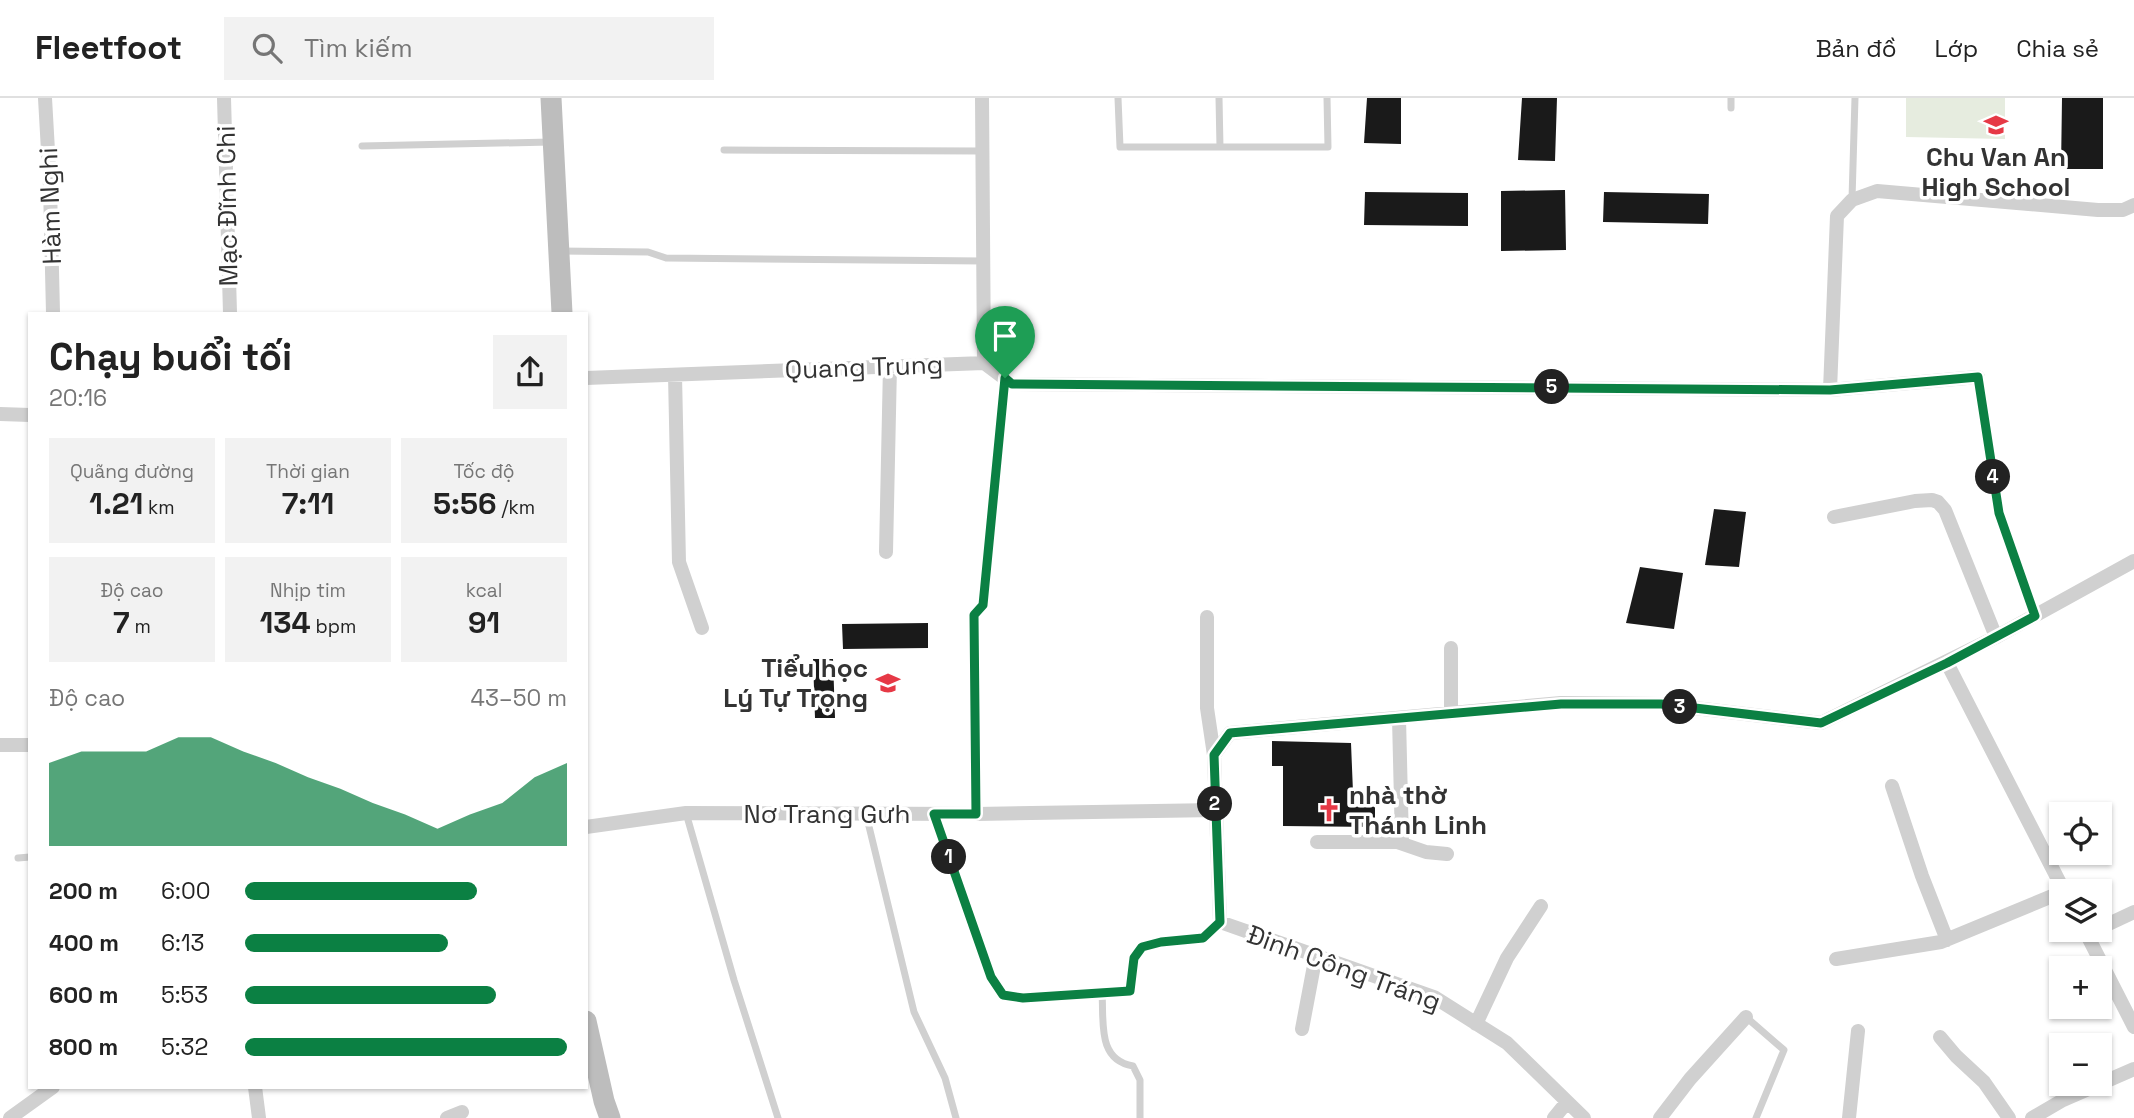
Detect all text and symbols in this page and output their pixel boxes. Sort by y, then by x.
search box [224,17,714,80]
text: Fleetfoot [35,27,182,69]
icon: search [248,29,286,67]
text: Tìm kiếm [304,31,413,65]
text: Bản đồ [1816,33,1897,64]
text: Lớp [1935,33,1978,64]
text: Chia sẻ [2016,33,2099,64]
school or university icon: Chu Van An High School [1982,111,2010,139]
street label: Mạc Đĩnh Chi [209,125,245,287]
place label: Chu Van An High School [1922,140,2070,204]
street label: Hàm Nghi [31,147,69,265]
pin [975,306,1035,378]
icon: arrive [986,317,1024,355]
text: Chạy buổi tối [49,333,292,381]
button: share [493,335,567,409]
street label: Quang Trung [784,347,944,387]
pin: 5 [1534,370,1570,404]
text: 5 [1546,374,1557,399]
text: 20:16 [49,383,107,413]
text: Quãng đường [70,459,194,484]
text: Thời gian [266,459,350,484]
text: Tốc độ [453,459,515,484]
pin: 4 [1976,460,2010,494]
text: 4 [1986,464,1999,489]
text: 1.21 [89,484,143,523]
text: 7:11 [282,484,334,523]
text: 5:56 [433,484,497,523]
text: km [143,495,175,520]
text: /km [497,495,535,520]
text: Độ cao [101,578,164,603]
text: Nhịp tim [270,578,346,603]
text: kcal [466,578,502,603]
text: 7 [113,603,130,642]
text: 134 [260,603,311,642]
text: 91 [468,603,500,642]
text: m [130,614,151,639]
text: bpm [311,614,356,639]
place label: Tiểu học Lý Tự Trọng [723,651,868,715]
school or university icon: Tiểu học Lý Tự Trọng [874,669,902,697]
text: Độ cao [49,683,125,713]
text: 43–50 m [471,683,567,713]
pin: 3 [1662,690,1698,724]
text: 3 [1674,694,1685,719]
place label: nhà thờ Thánh Linh [1349,778,1487,842]
pin: 2 [1198,786,1232,822]
text: 2 [1209,791,1220,816]
church icon: nhà thờ Thánh Linh [1315,796,1343,824]
street label: Nơ Trang Gưh [744,797,911,831]
map controls [2049,802,2112,1096]
button: locate [2049,802,2112,865]
pin: 1 [932,840,967,874]
text: 1 [944,844,953,869]
text: 200 m [49,876,118,906]
text: 6:00 [161,876,210,906]
button: layers [2049,879,2112,942]
street label: Đinh Công Tráng [1242,917,1446,1019]
text: 400 m [49,928,119,958]
text: 6:13 [161,928,204,958]
button: + [2049,956,2112,1019]
text: 600 m [49,980,119,1010]
text: 5:53 [161,980,208,1010]
text: 800 m [49,1032,118,1062]
text: 5:32 [161,1032,208,1062]
button: − [2049,1033,2112,1096]

